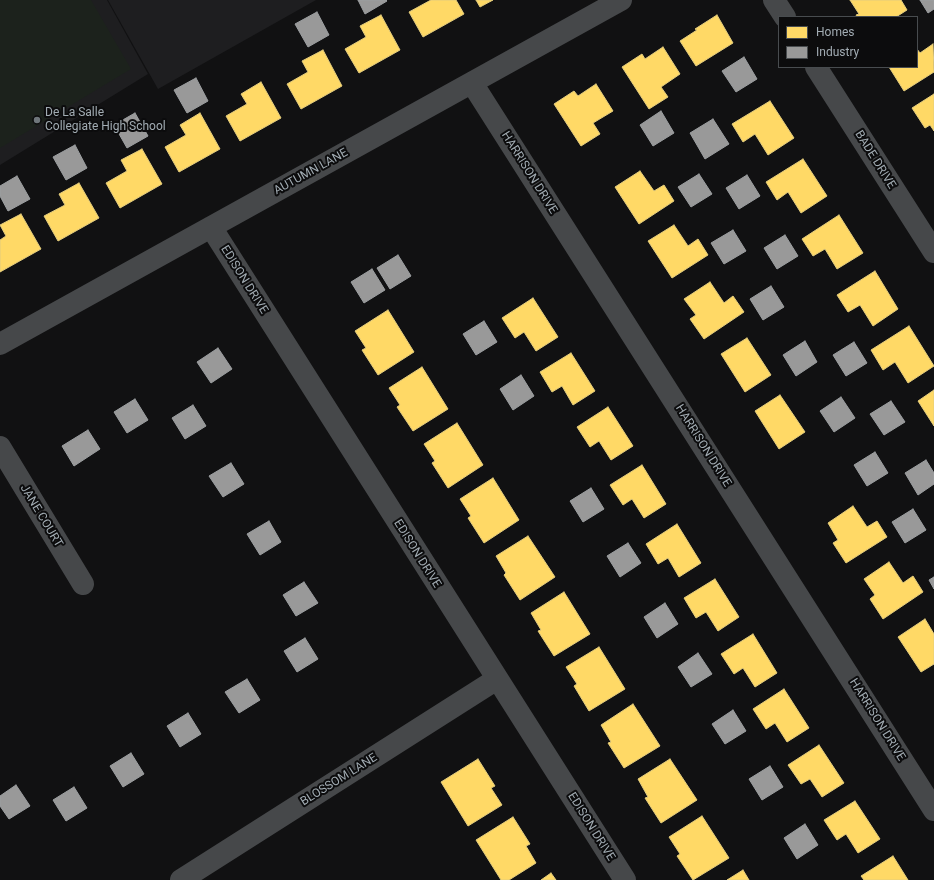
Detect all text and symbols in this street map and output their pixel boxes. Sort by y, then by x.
legend [778,16,918,68]
text: Homes [816,25,854,39]
text: Industry [816,45,859,59]
place label: De La Salle Collegiate High School [45,106,166,134]
marker: De La Salle Collegiate High School [32,115,42,125]
street label: BADE DRIVE [851,128,899,192]
street label: HARRISON DRIVE [498,129,560,217]
street label: AUTUMN LANE [272,146,350,198]
street label: EDISON DRIVE [217,243,271,317]
street label: HARRISON DRIVE [672,402,734,490]
street label: JANE COURT [17,482,65,550]
street label: EDISON DRIVE [390,517,444,591]
street label: HARRISON DRIVE [846,676,908,764]
street label: BLOSSOM LANE [298,751,380,809]
street label: EDISON DRIVE [564,790,618,864]

